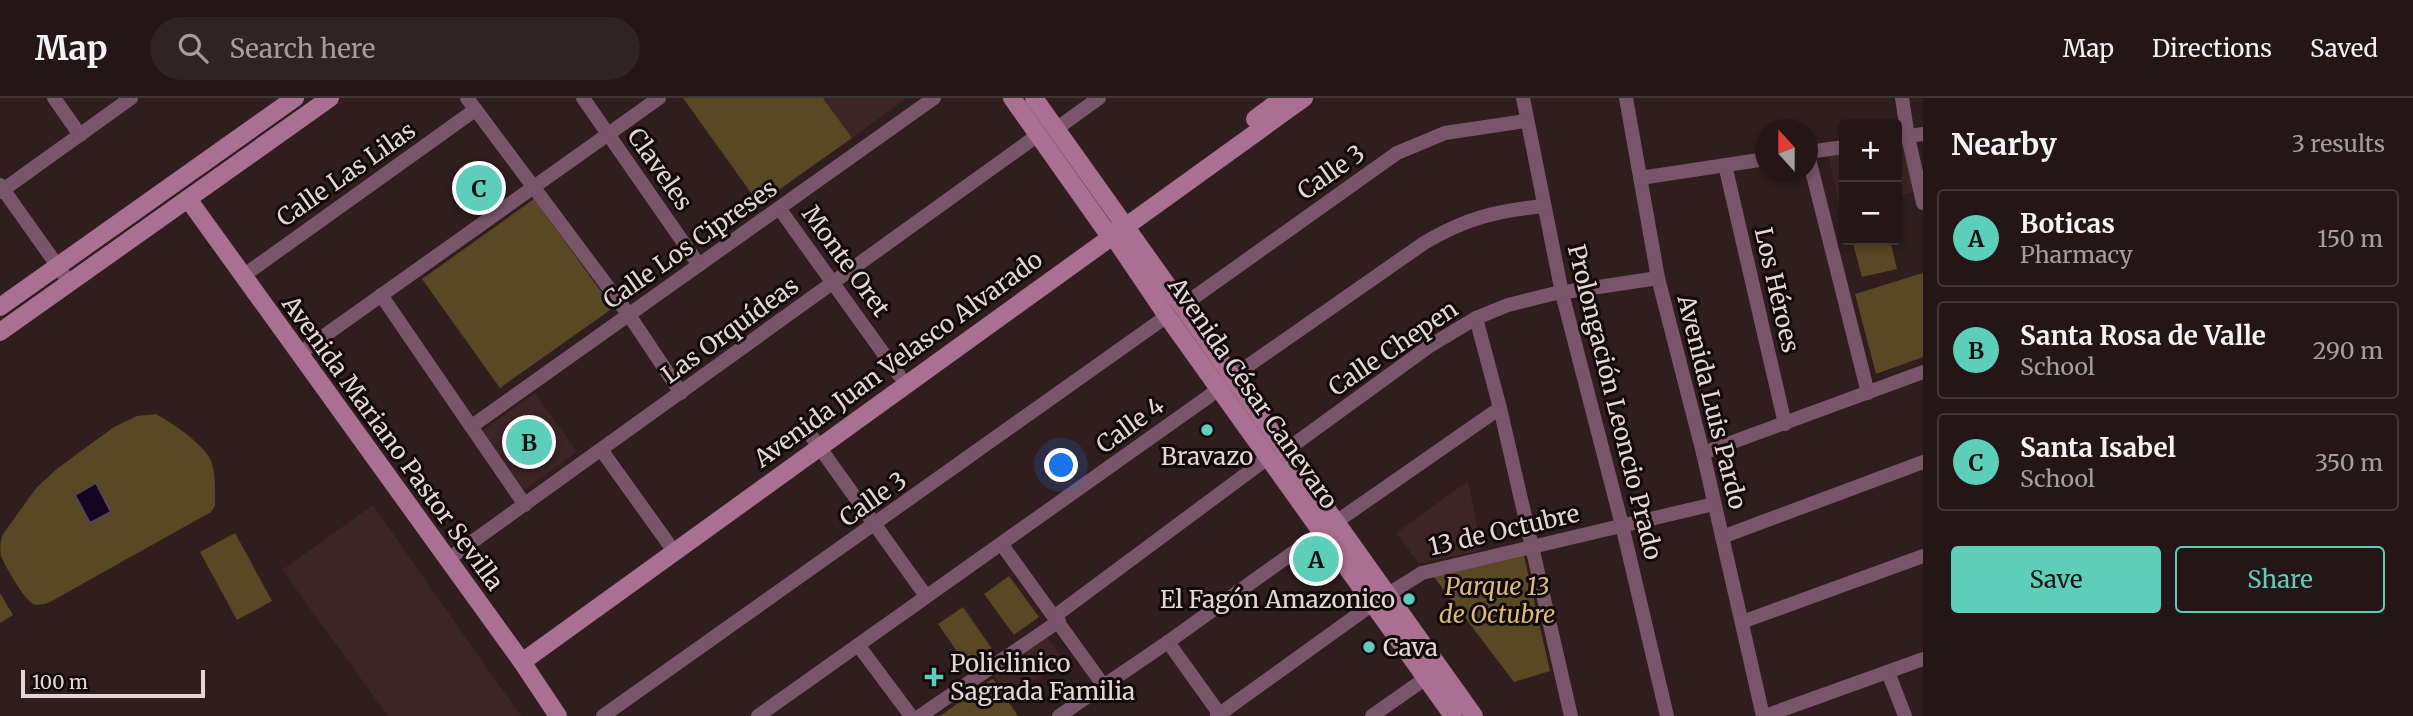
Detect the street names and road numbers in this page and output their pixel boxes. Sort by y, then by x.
street label: Calle Las Lilas [271,115,421,233]
street label: Claveles [620,122,700,216]
street label: Calle 3 [1291,138,1371,206]
street label: Calle Los Cipreses [597,172,783,316]
street label: Monte Oret [795,199,897,323]
street label: Los Héroes [1748,224,1806,356]
street label: Prolongación Leoncio Prado [1561,241,1669,563]
street label: Avenida Juan Velasco Alvarado [747,244,1048,475]
street label: Las Orquídeas [655,270,805,390]
street label: Avenida César Canevaro [1161,270,1345,515]
street label: Avenida Mariano Pastor Sevilla [275,289,511,597]
street label: Avenida Luis Pardo [1670,291,1754,512]
street label: Calle Chepen [1322,293,1464,403]
street label: Calle 4 [1090,390,1170,460]
street label: Calle 3 [833,465,913,533]
street label: 13 de Octubre [1426,498,1582,562]

